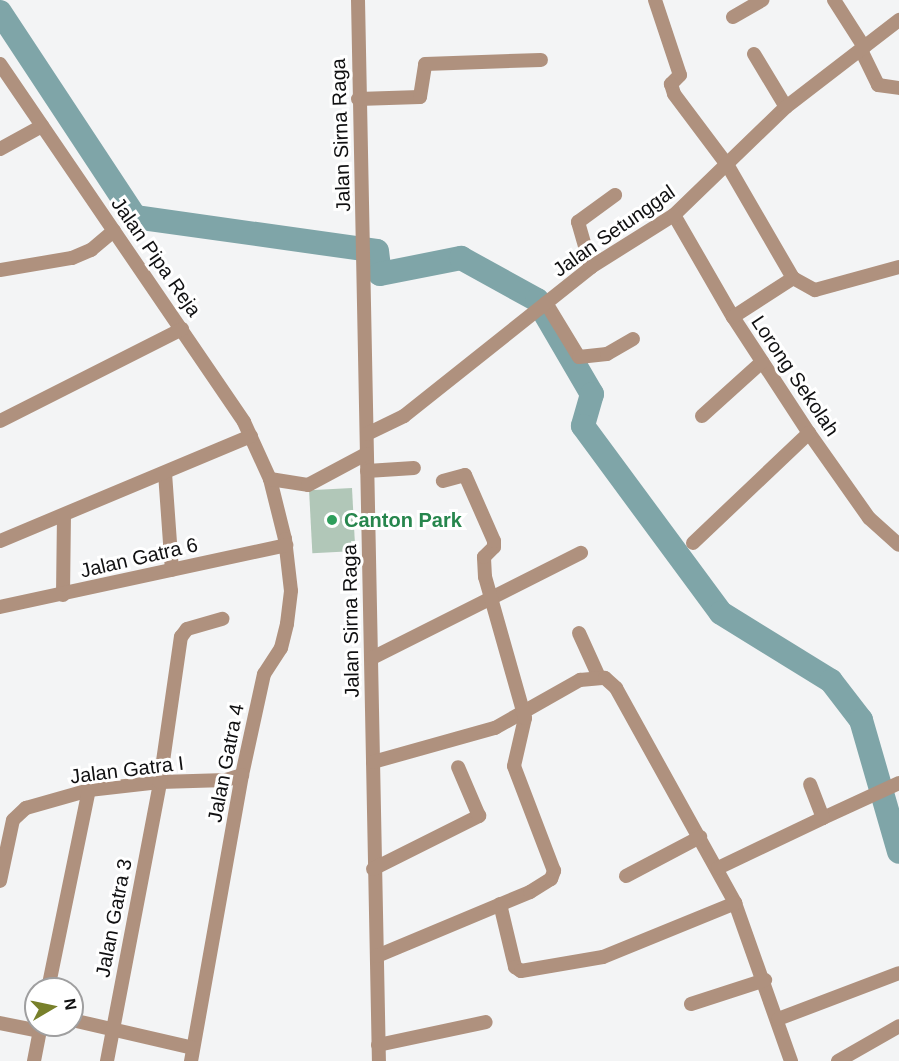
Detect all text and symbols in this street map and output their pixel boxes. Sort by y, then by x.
street label: Jalan Sirna Raga [326,58,356,212]
street label: Jalan Setunggal [548,180,680,282]
street label: Jalan Pipa Reja [106,193,206,321]
street label: Lorong Sekolah [746,311,844,441]
place label: Canton Park [344,508,462,532]
marker: Canton Park [325,513,339,527]
street label: Jalan Gatra 6 [78,533,200,583]
street label: Jalan Sirna Raga [338,544,364,698]
street label: Jalan Gatra 4 [203,702,249,824]
street label: Jalan Gatra I [69,751,185,789]
street label: Jalan Gatra 3 [91,857,137,979]
north arrow [24,977,84,1037]
text: N [61,997,80,1011]

